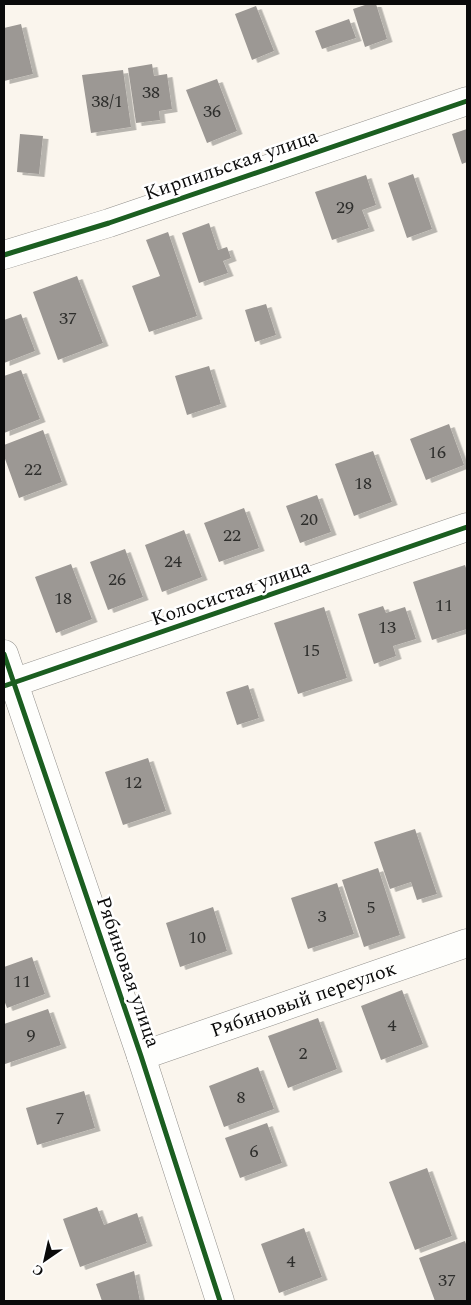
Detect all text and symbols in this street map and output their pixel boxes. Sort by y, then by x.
house number: 38 [142,79,160,106]
house number: 38/1 [91,88,123,115]
house number: 36 [203,98,221,125]
street label: Кирпильская улица [140,121,322,209]
house number: 29 [336,194,354,221]
house number: 37 [59,305,77,332]
house number: 16 [428,439,446,466]
house number: 22 [24,456,42,483]
house number: 18 [354,470,372,497]
house number: 20 [300,506,318,533]
house number: 22 [223,522,241,549]
house number: 24 [164,548,182,575]
street label: Колосистая улица [147,552,315,634]
house number: 26 [108,566,126,593]
house number: 18 [54,585,72,612]
house number: 11 [435,592,453,619]
house number: 13 [378,614,396,641]
house number: 15 [302,637,320,664]
house number: 12 [124,769,142,796]
street label: Рябиновая улица [88,892,168,1052]
house number: 5 [367,894,376,921]
house number: 3 [318,903,327,930]
house number: 10 [188,924,206,951]
street label: Рябиновый переулок [207,954,400,1046]
house number: 11 [13,968,31,995]
house number: 4 [388,1012,397,1039]
house number: 9 [27,1022,36,1049]
house number: 2 [299,1040,308,1067]
house number: 8 [237,1084,246,1111]
house number: 7 [56,1105,65,1132]
house number: 6 [250,1138,259,1165]
north arrow [20,1235,70,1285]
house number: 4 [287,1248,296,1275]
text: С [28,1259,48,1282]
house number: 37 [438,1267,456,1294]

